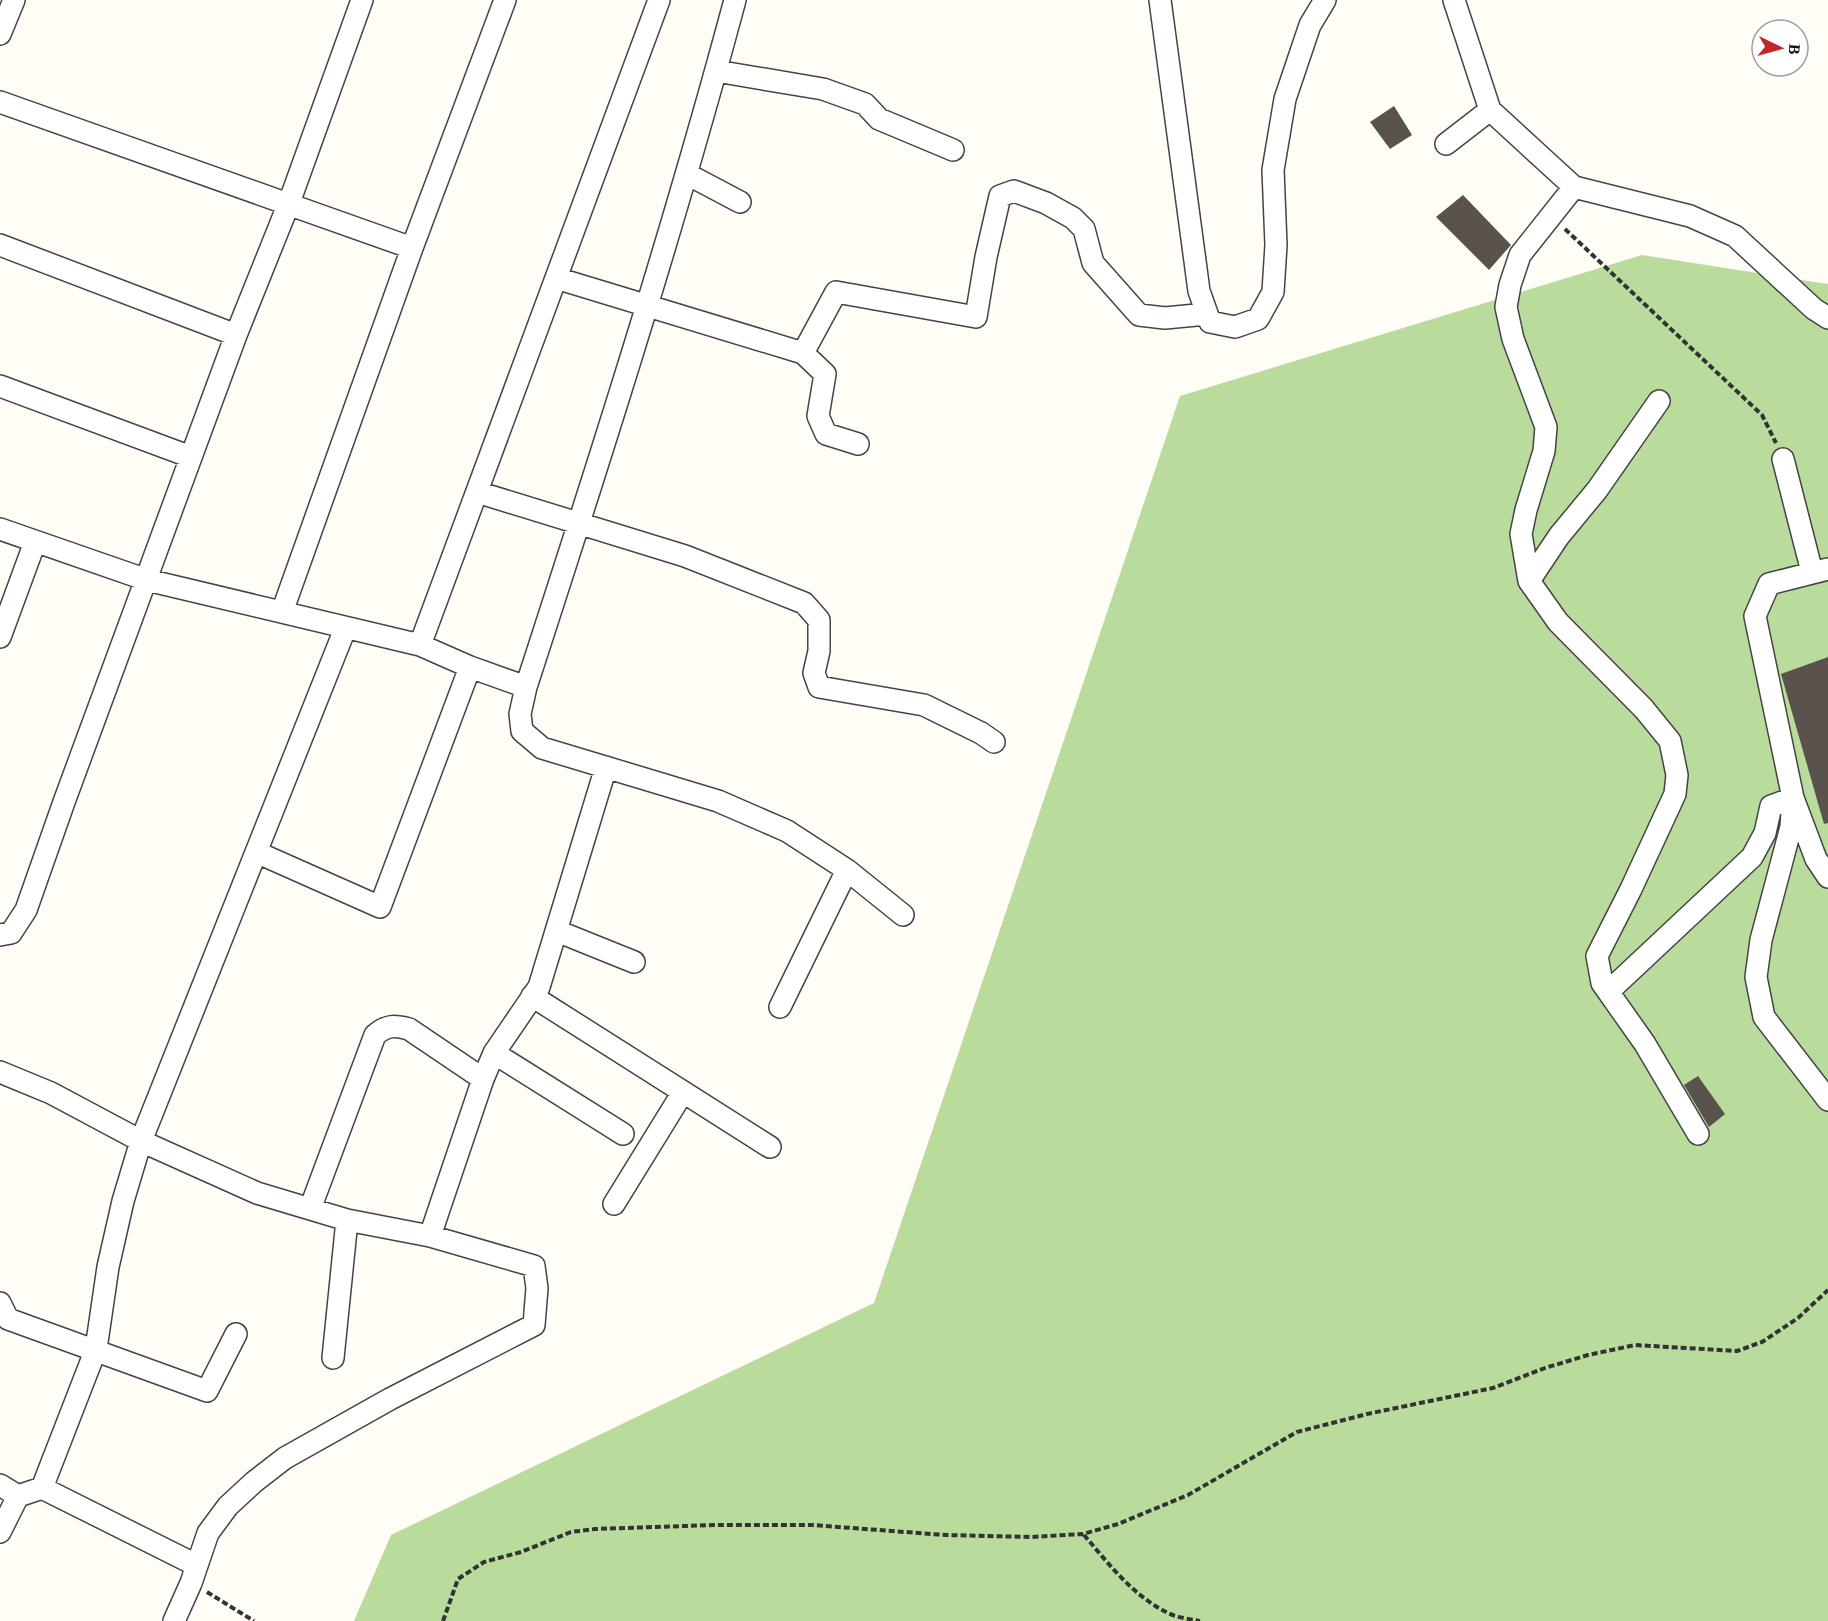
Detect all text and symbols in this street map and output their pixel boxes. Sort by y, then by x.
north arrow [1750,18,1810,78]
text: B [1785,43,1803,56]

